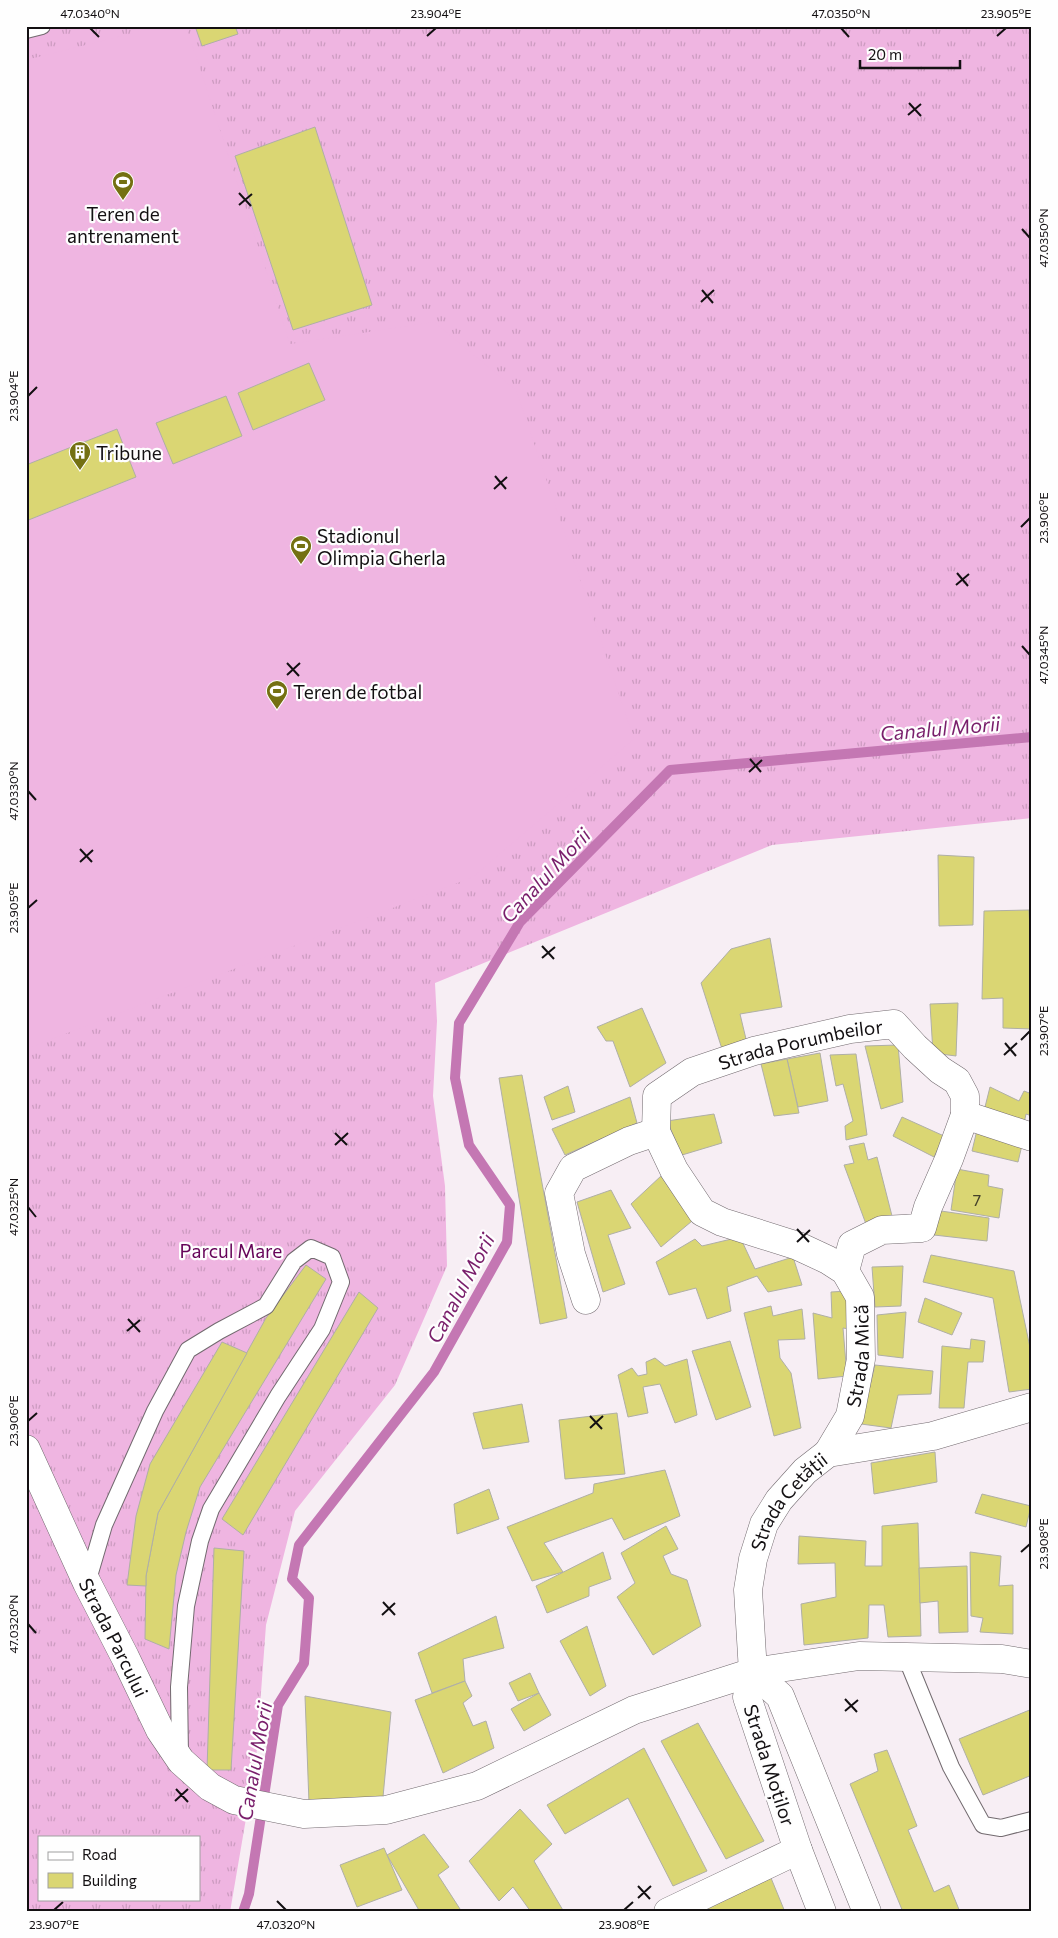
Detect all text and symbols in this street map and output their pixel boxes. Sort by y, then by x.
text: 47.0340°N [60,6,120,20]
text: 23.904°E [411,6,461,20]
text: 47.0350°N [811,6,871,20]
text: 23.905°E [981,6,1031,20]
scale bar [860,38,960,70]
text: 20 m [868,45,902,63]
sports icon: Teren de antrenament [111,170,135,201]
place label: Teren de antrenament [67,202,179,247]
text: 47.0350°N [1036,208,1050,268]
text: 23.904°E [6,371,20,421]
building icon: Tribune [68,440,92,471]
place label: Tribune [96,441,162,464]
text: 23.906°E [1036,492,1050,544]
place label: Stadionul Olimpia Gherla [317,524,446,569]
sports icon: Stadionul Olimpia Gherla [289,534,313,565]
text: 47.0345°N [1036,626,1050,684]
sports icon: Teren de fotbal [265,679,289,710]
place label: Teren de fotbal [293,680,422,703]
water label: Canalul Morii [879,711,1002,745]
text: 47.0330°N [6,761,20,821]
water label: Canalul Morii [495,822,595,927]
text: 23.905°E [6,883,20,933]
text: 23.907°E [1036,1006,1050,1056]
street label: Strada Porumbeilor [715,1014,884,1074]
text: 47.0325°N [6,1178,20,1236]
house number: 7 [973,1190,981,1209]
water label: Canalul Morii [421,1228,499,1347]
park label: Parcul Mare [180,1239,282,1262]
street label: Strada Mică [840,1304,873,1409]
text: 23.906°E [6,1395,20,1447]
street label: Strada Cetății [745,1447,831,1553]
text: 23.908°E [1036,1518,1050,1570]
street label: Strada Parcului [75,1574,154,1700]
text: 47.0320°N [6,1595,20,1653]
water label: Canalul Morii [232,1699,276,1822]
street label: Strada Moților [738,1701,801,1830]
legend [38,1836,200,1900]
text: Road [82,1845,117,1863]
text: Building [82,1871,137,1889]
text: 23.907°E [29,1917,79,1931]
text: 47.0320°N [257,1917,315,1931]
text: 23.908°E [598,1917,650,1931]

